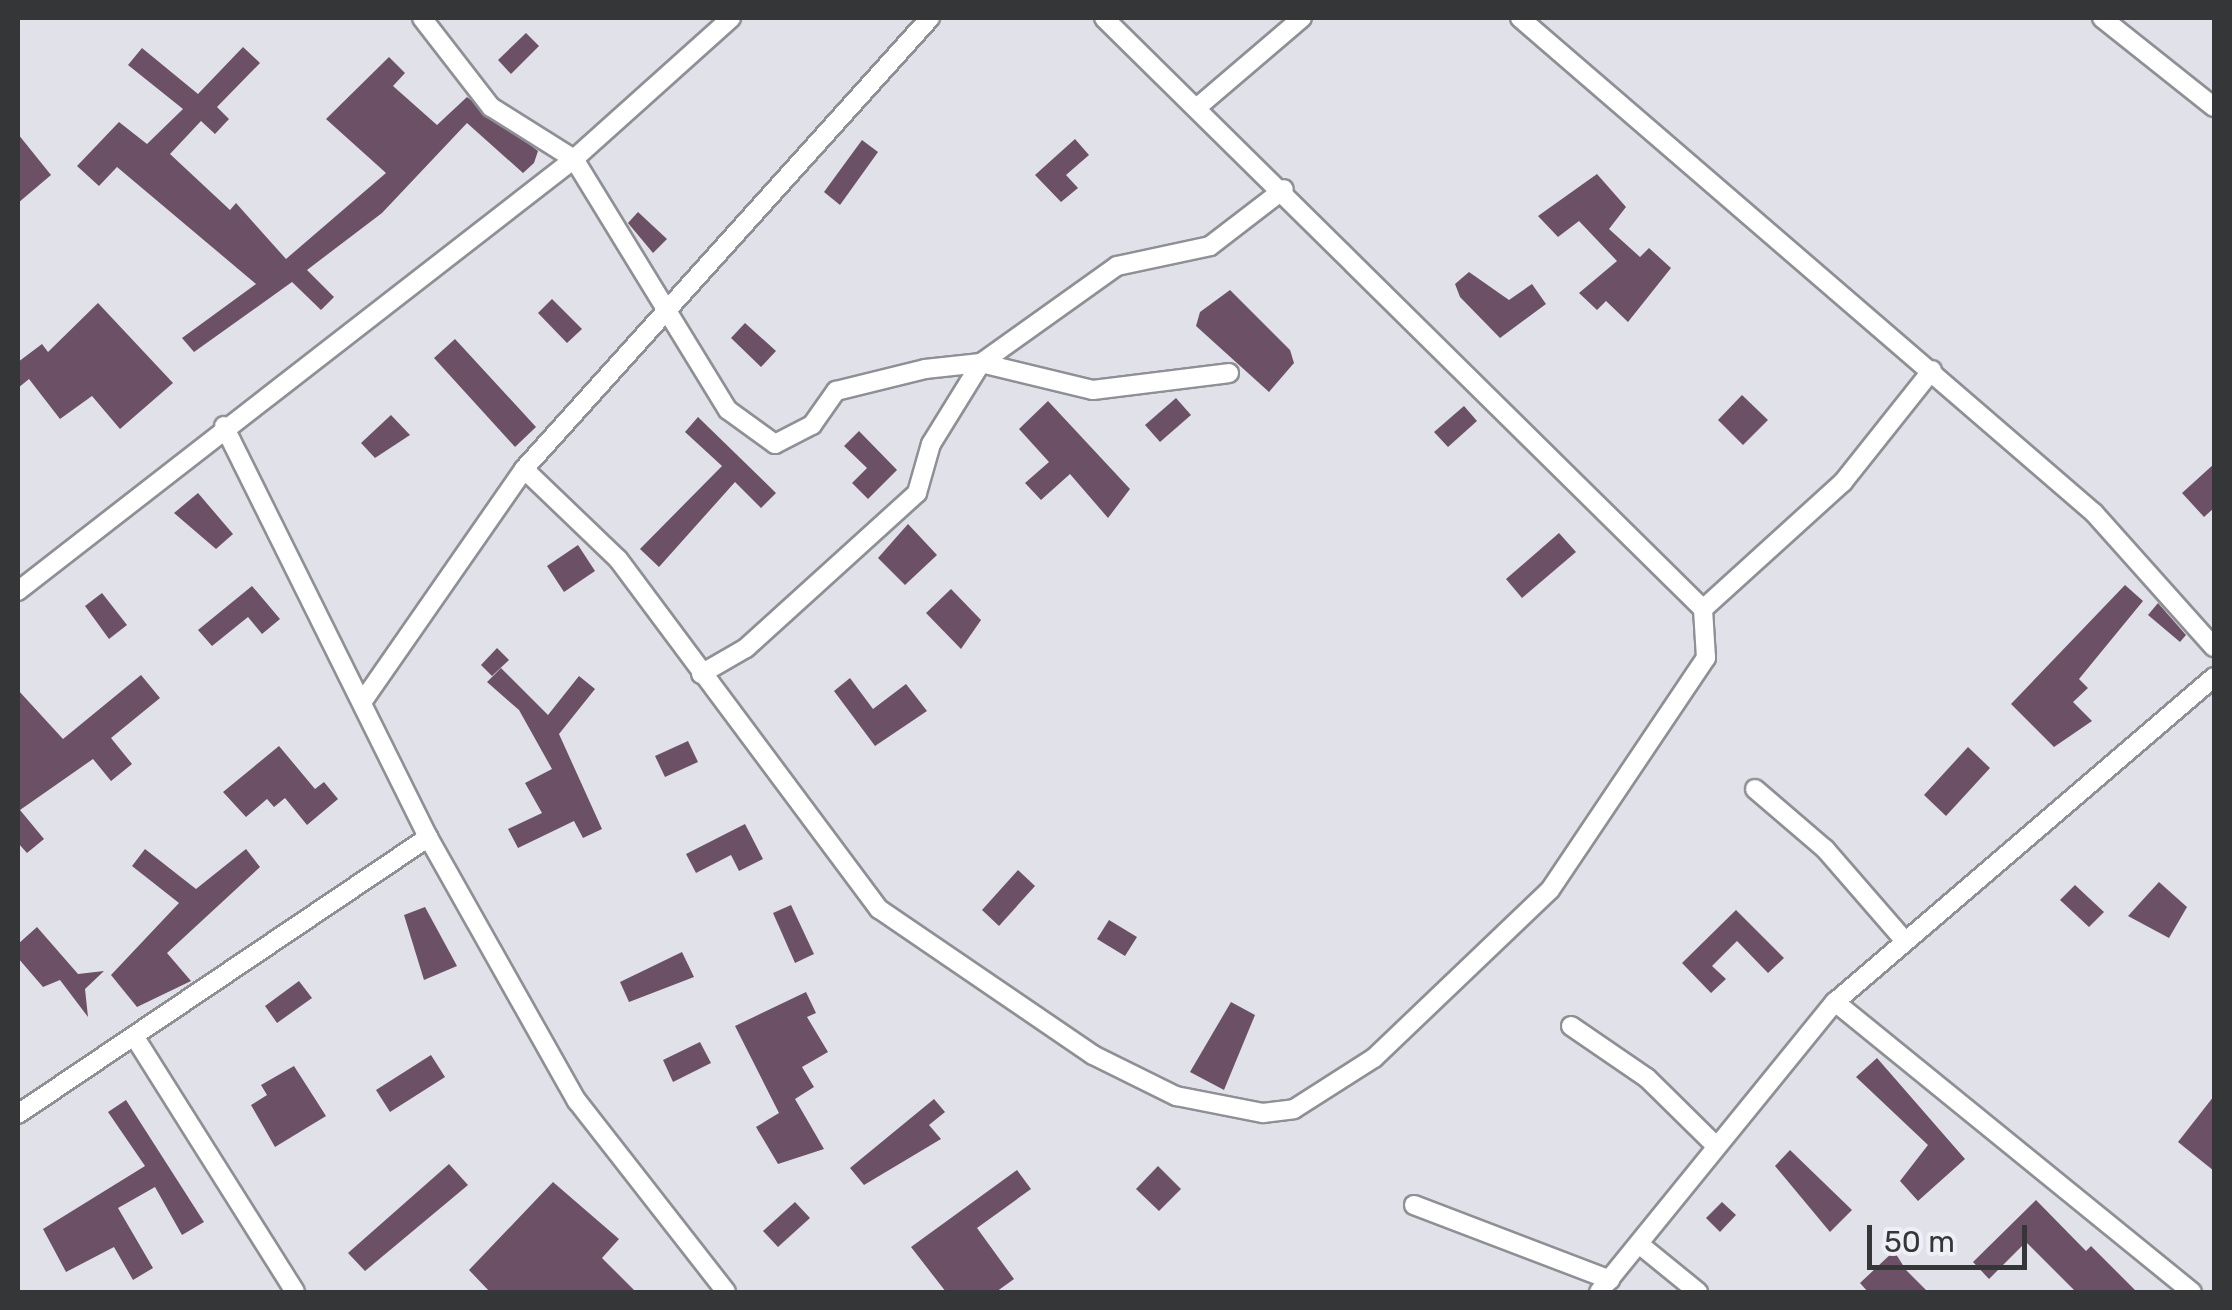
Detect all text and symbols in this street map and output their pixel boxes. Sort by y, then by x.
scale bar [1872,1205,2032,1267]
text: 50 m [1884,1224,1955,1260]

